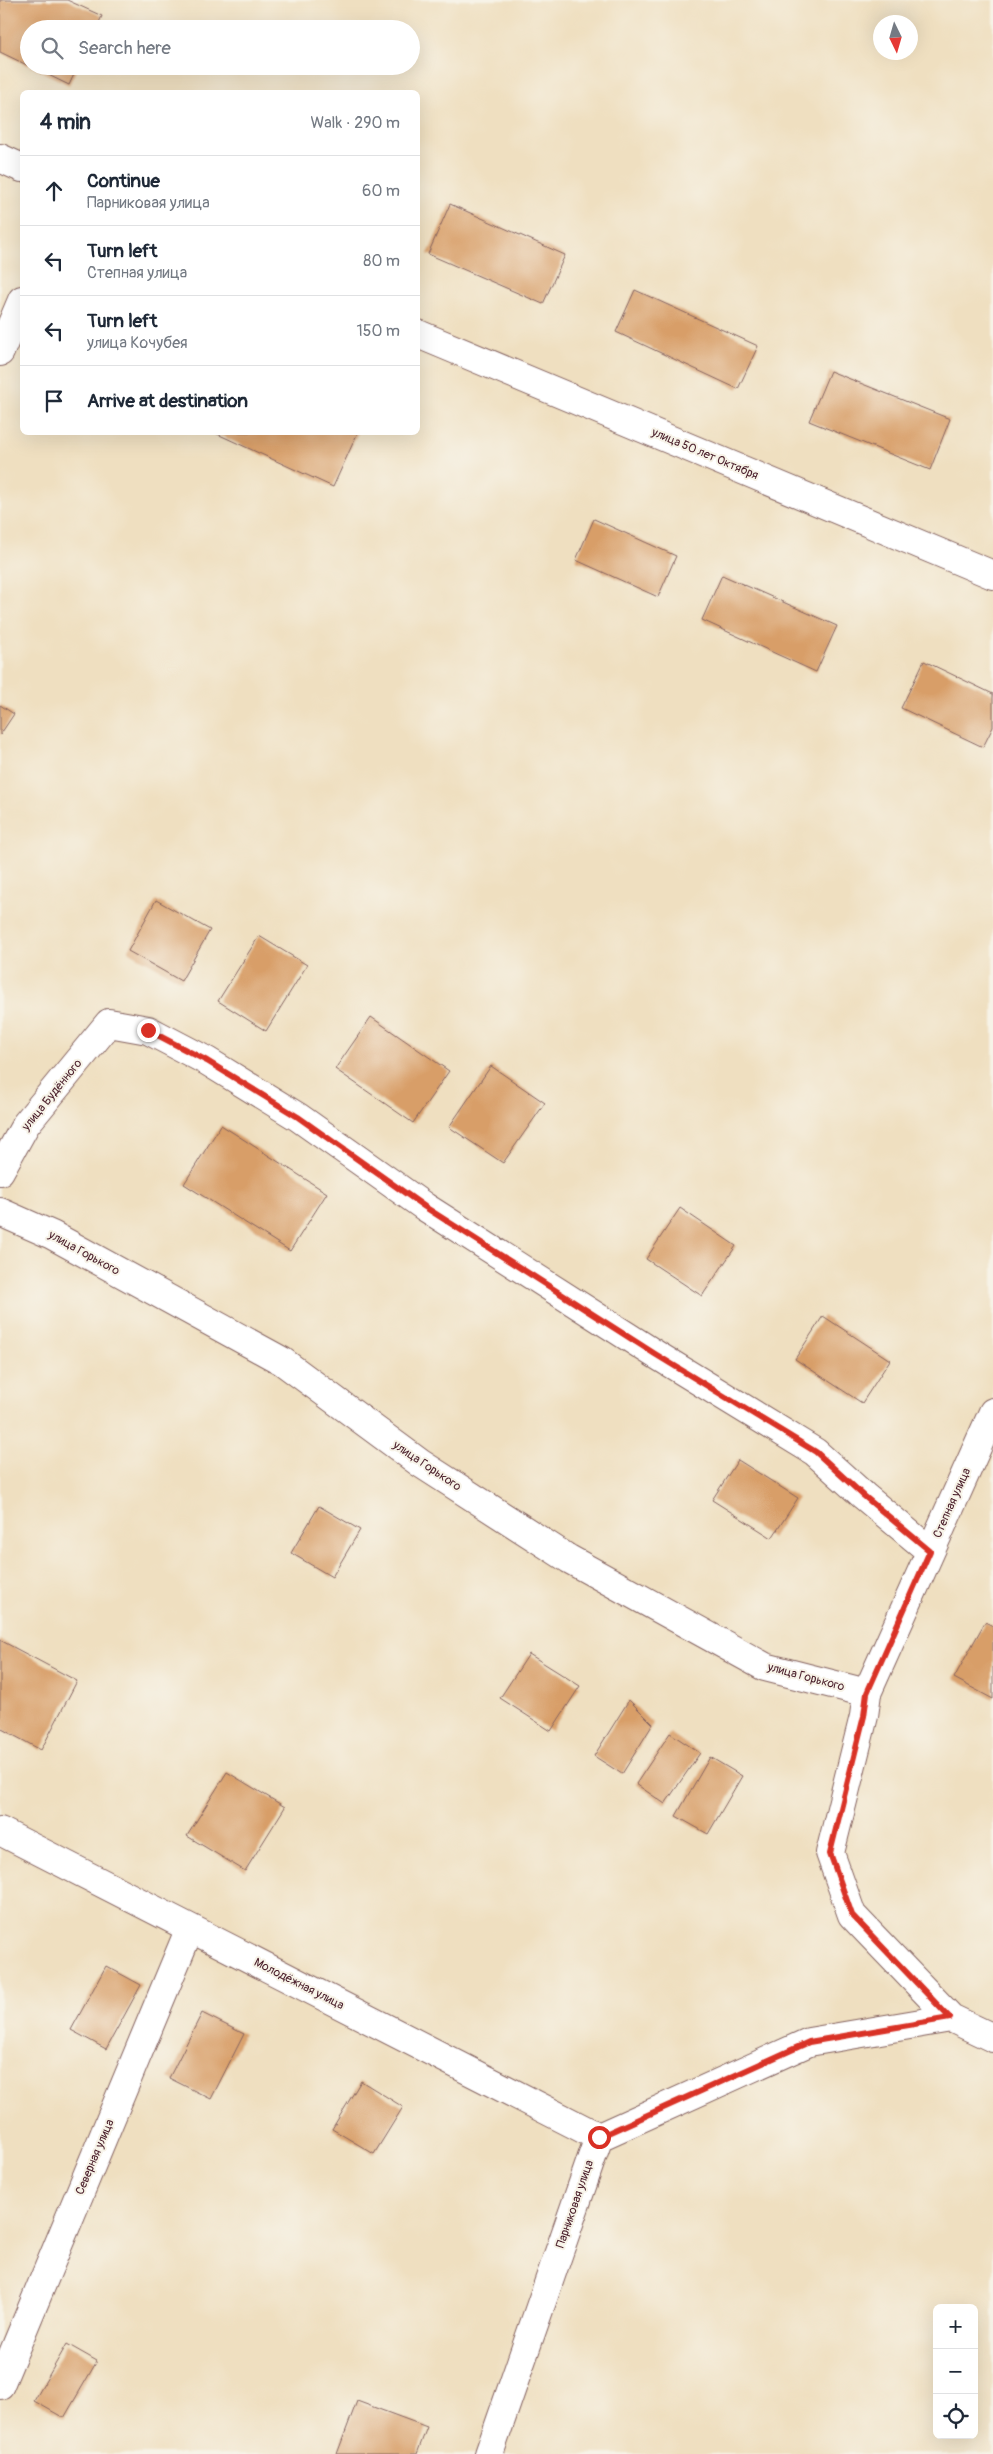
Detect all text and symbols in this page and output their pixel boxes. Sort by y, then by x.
north arrow [873,15,918,60]
search box [20,20,420,75]
icon: search [38,34,66,62]
text: Search here [78,36,171,60]
text: 4 min [40,109,91,136]
text: Walk · 290 m [311,113,400,133]
text: Continue [87,169,160,193]
icon: ahead [40,177,68,205]
text: 60 m [362,181,400,201]
text: Парниковая улица [87,193,210,213]
text: Turn left [87,239,157,263]
icon: left [40,247,68,275]
text: 80 m [363,251,400,271]
text: Степная улица [87,263,187,283]
text: Turn left [87,309,157,333]
icon: left [40,317,68,345]
text: 150 m [356,321,400,341]
text: улица Кочубея [87,333,188,353]
icon: arrive [40,387,68,415]
text: Arrive at destination [87,389,248,413]
street label: улица 50 лет Октября [649,424,761,483]
route end [137,1019,160,1042]
street label: улица Будённого [18,1056,86,1134]
street label: улица Горького [45,1227,123,1279]
street label: улица Горького [389,1437,464,1495]
street label: Степная улица [930,1465,974,1540]
street label: улица Горького [765,1659,847,1695]
street label: Молодёжная улица [252,1955,347,2013]
street label: Северная улица [72,2117,118,2197]
route start [588,2126,611,2149]
street label: Парниковая улица [553,2158,597,2250]
map controls [933,2304,978,2439]
button: + [933,2304,978,2349]
button: − [933,2349,978,2394]
button: locate [933,2394,978,2439]

